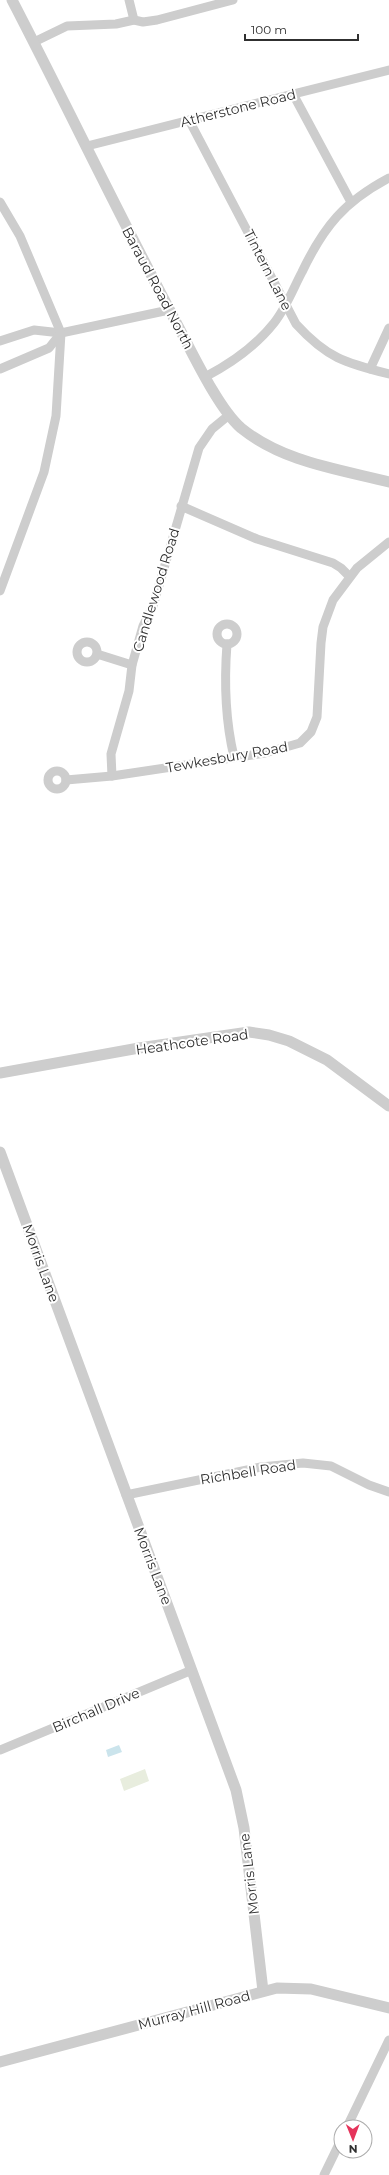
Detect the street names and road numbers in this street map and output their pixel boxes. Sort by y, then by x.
street label: Atherstone Road [178,85,298,131]
street label: Baraud Road North [118,224,198,352]
street label: Tintern Lane [240,227,296,313]
street label: Candlewood Road [129,526,183,654]
street label: Tewkesbury Road [165,737,289,777]
street label: Heathcote Road [134,1025,250,1059]
street label: Morris Lane [19,1221,63,1305]
street label: Richbell Road [199,1456,297,1488]
street label: Morris Lane [130,1525,176,1607]
street label: Birchall Drive [50,1684,142,1736]
street label: Morris Lane [235,1832,263,1916]
street label: Murray Hill Road [136,1986,252,2034]

